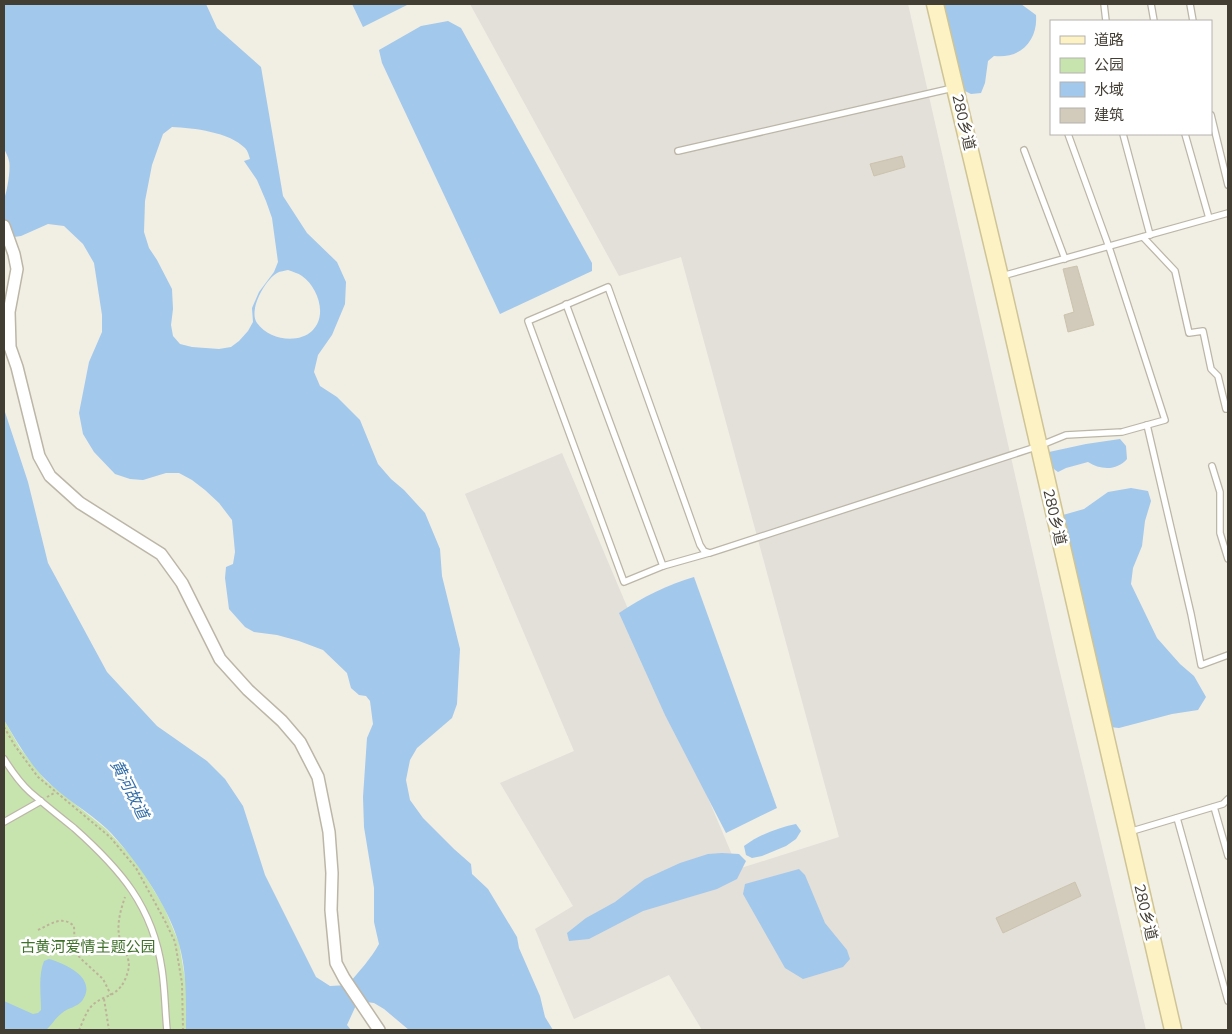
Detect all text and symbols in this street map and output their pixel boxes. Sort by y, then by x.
legend [1050,20,1212,135]
text: 道路 [1094,30,1124,49]
text: 公园 [1094,55,1124,74]
text: 水域 [1094,80,1124,99]
street label: 280乡道 [948,92,980,152]
text: 建筑 [1094,105,1124,124]
street label: 280乡道 [1039,487,1071,547]
water label: 黄河故道 [107,756,154,824]
street label: 280乡道 [1130,882,1162,942]
park label: 古黄河爱情主题公园 [20,937,156,956]

